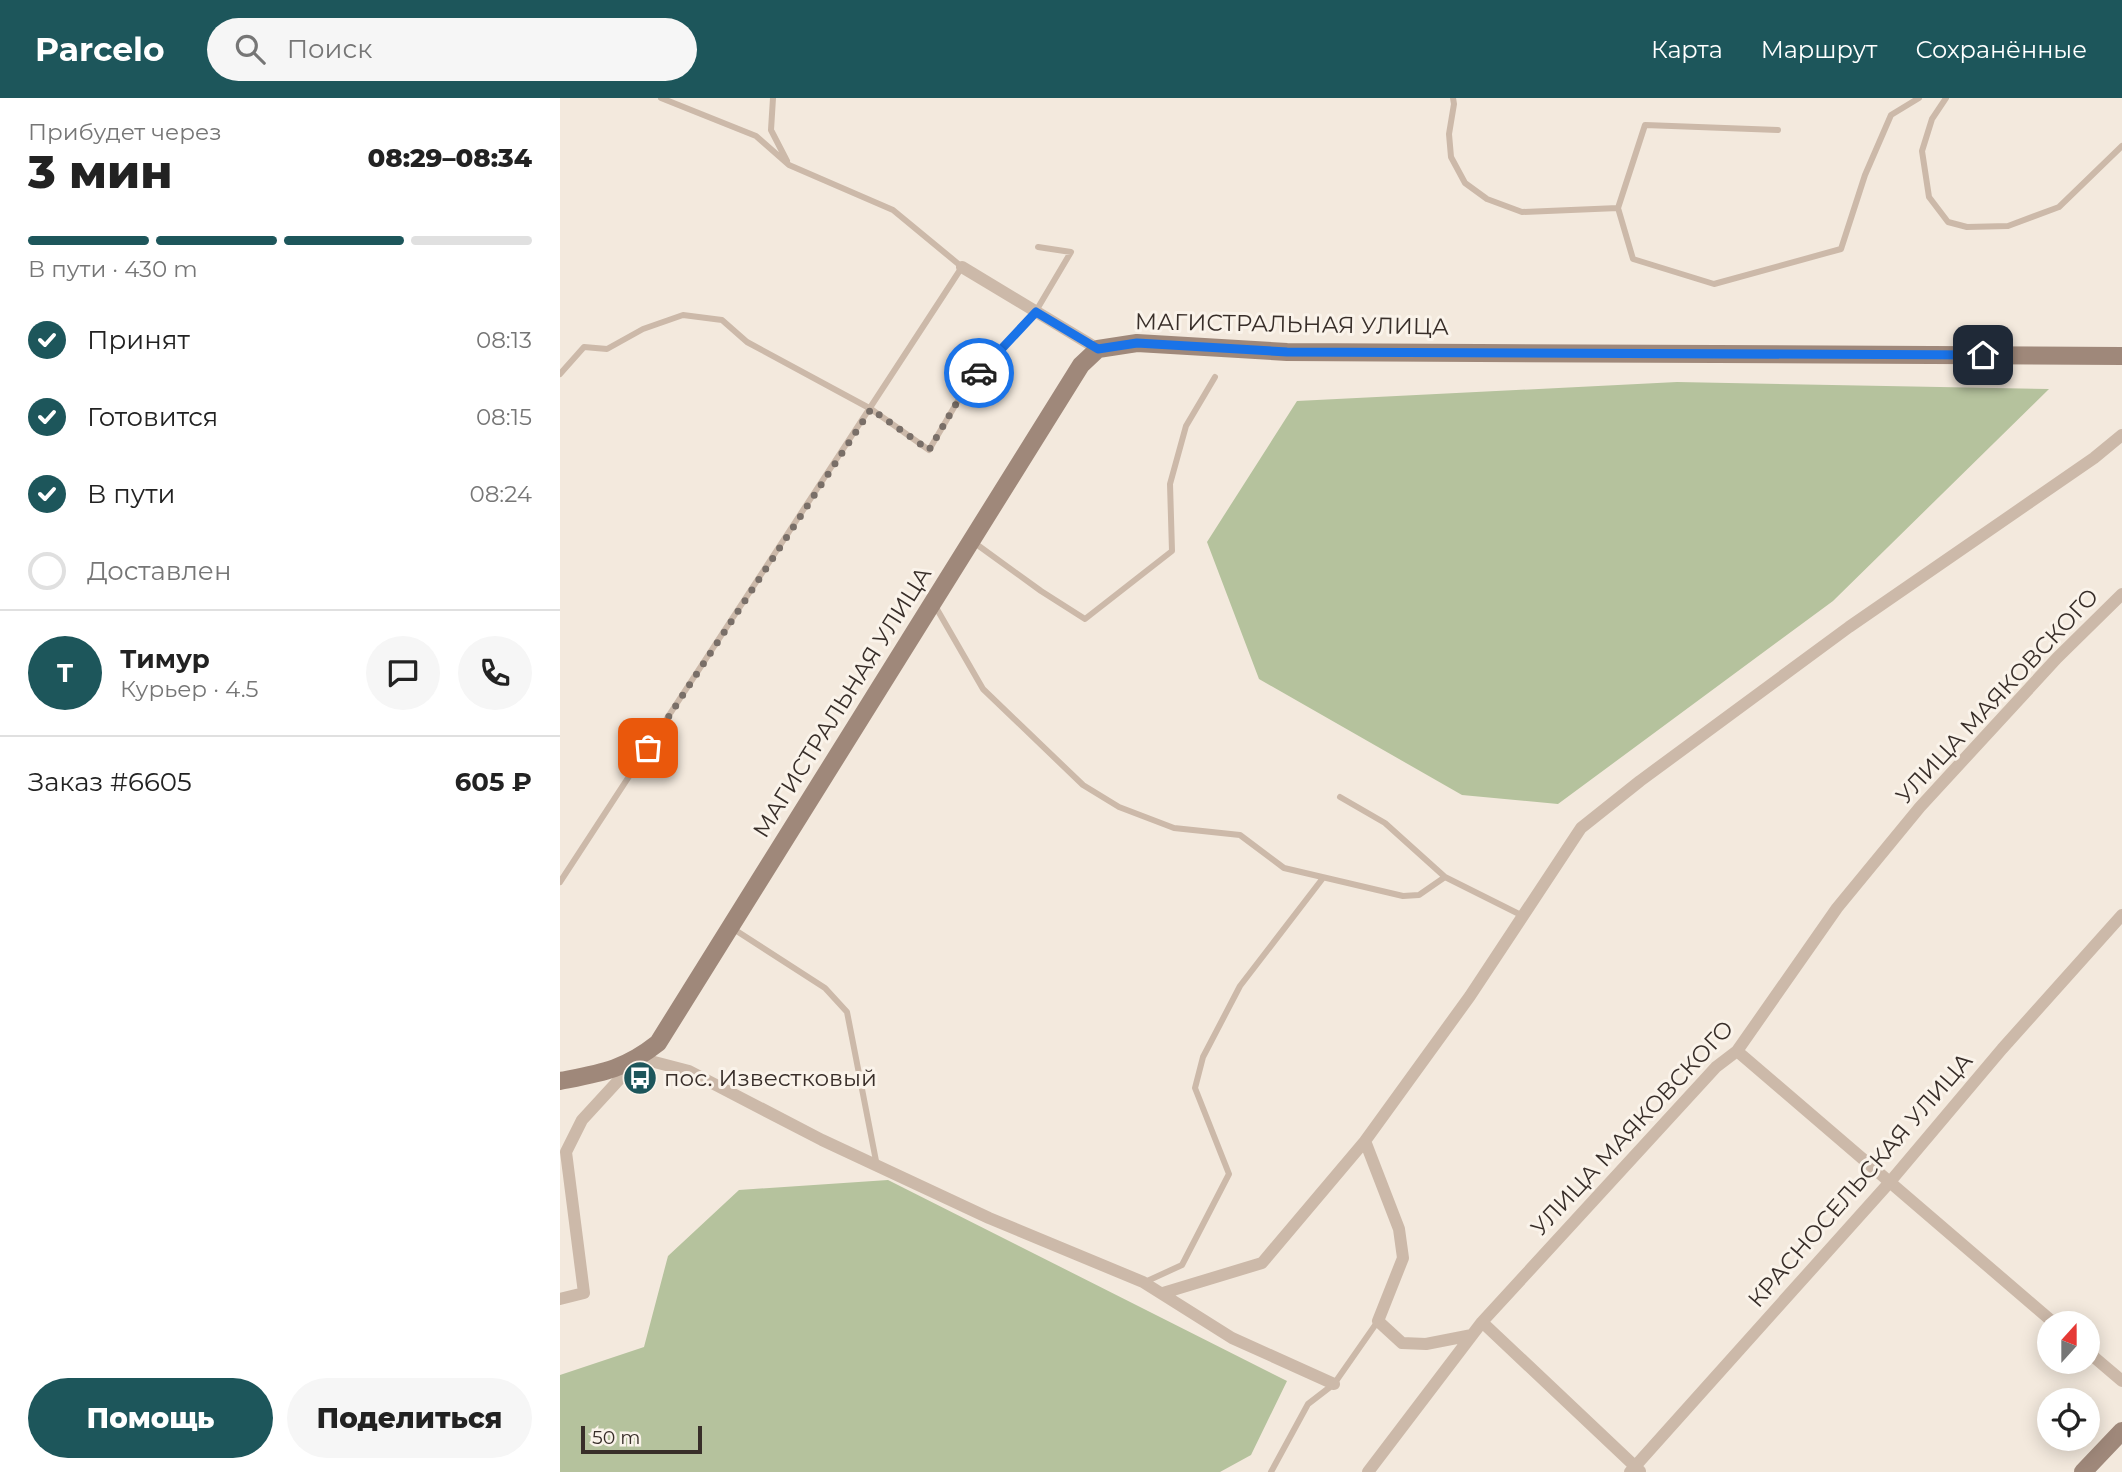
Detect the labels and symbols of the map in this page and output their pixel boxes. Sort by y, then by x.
street label: МАГИСТРАЛЬНАЯ УЛИЦА [1135,307,1449,341]
pin [1953,325,2013,385]
courier [944,338,1014,408]
street label: МАГИСТРАЛЬНАЯ УЛИЦА [747,561,937,843]
street label: УЛИЦА МАЯКОВСКОГО [1890,583,2104,809]
pin [618,718,678,778]
street label: УЛИЦА МАЯКОВСКОГО [1525,1015,1739,1241]
street label: КРАСНОСЕЛЬСКАЯ УЛИЦА [1742,1047,1978,1313]
bus stop icon: пос. Известковый [621,1059,659,1097]
place label: пос. Известковый [664,1064,877,1092]
north arrow [2037,1311,2100,1374]
scale bar [581,1423,702,1455]

